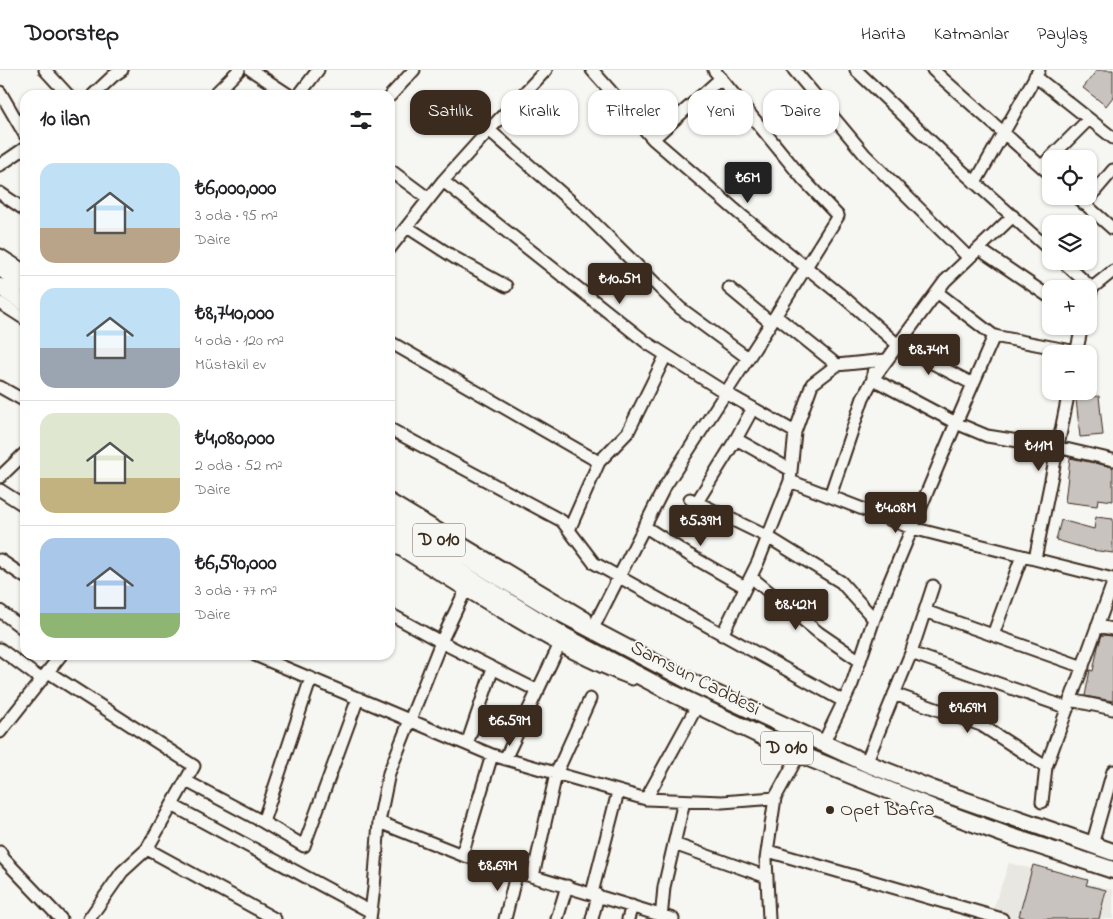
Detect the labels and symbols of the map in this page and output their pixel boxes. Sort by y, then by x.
pin: ₺6M [724,162,772,204]
pin: ₺10.5M [579,262,661,305]
pin: ₺8.74M [888,334,970,376]
pin: ₺11M [1009,430,1069,472]
pin: ₺4.08M [855,492,937,534]
pin: ₺5.39M [660,504,742,547]
road number: D 010 [413,524,465,556]
pin: ₺8.42M [755,588,837,631]
street label: Samsun Caddesi [625,634,765,724]
pin: ₺9.69M [927,692,1009,734]
pin: ₺6.59M [469,704,551,747]
road number: D 010 [761,731,813,764]
place label: Opet Bafra [840,796,935,825]
marker: Opet Bafra [824,804,836,816]
pin: ₺8.69M [457,850,539,892]

